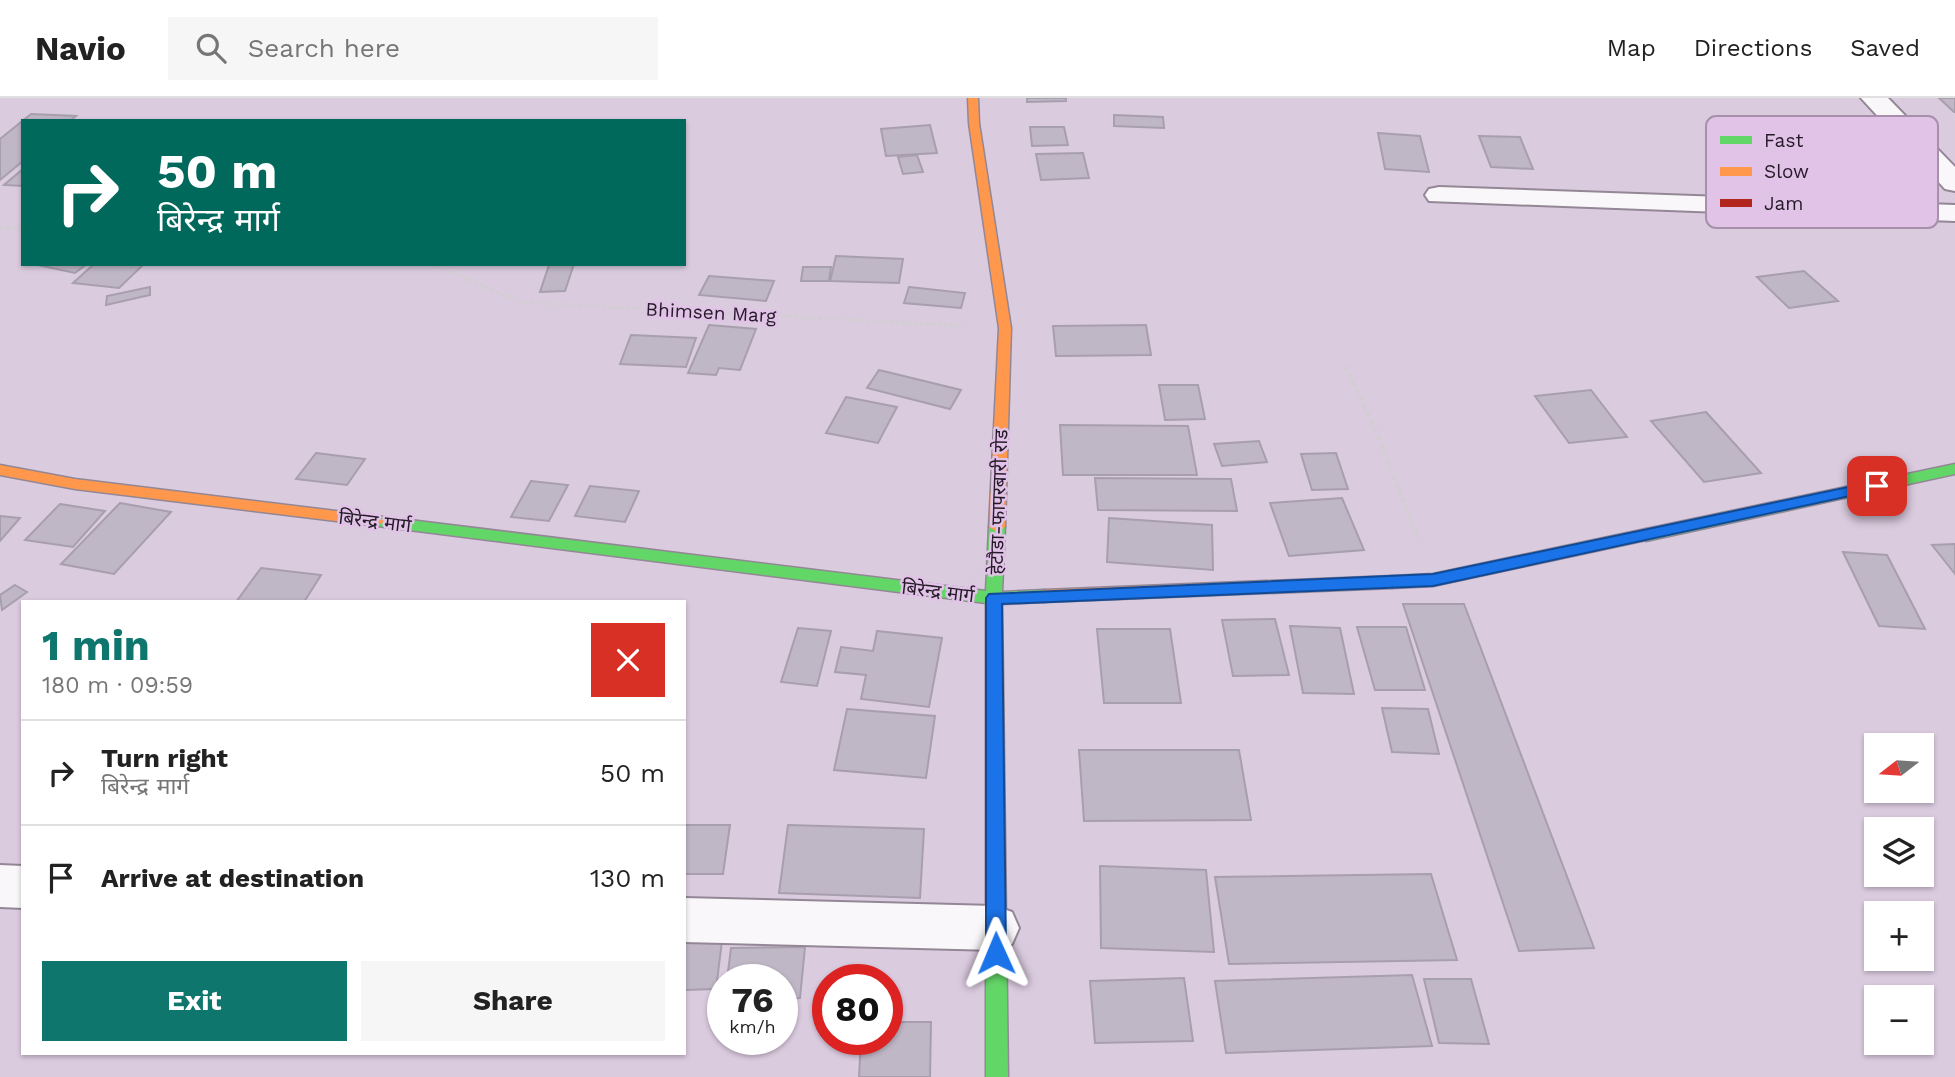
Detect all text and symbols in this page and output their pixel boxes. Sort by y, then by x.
search box [168,17,658,80]
text: Navio [35,29,126,68]
icon: search [192,29,230,67]
text: Search here [248,33,400,63]
text: Map [1607,34,1656,62]
text: Directions [1694,34,1812,62]
text: Saved [1850,34,1920,62]
legend [1706,116,1938,228]
text: Fast [1764,129,1803,152]
text: 50 m [157,142,277,200]
icon: right [42,147,133,238]
text: Slow [1764,160,1809,183]
text: Jam [1764,192,1803,215]
text: बिरेन्द्र मार्ग [157,201,280,239]
street label: Bhimsen Marg [645,298,778,327]
street label: हेटौडा-फापरबारी रोड [984,428,1013,575]
pin [1847,456,1907,516]
icon: arrive [1858,467,1896,505]
street label: बिरेन्द्र मार्ग [337,506,414,537]
street label: बिरेन्द्र मार्ग [900,576,977,607]
text: 1 min [42,621,150,670]
button: close [591,623,665,697]
text: 180 m · 09:59 [42,672,193,699]
north arrow [1864,733,1934,803]
map controls [1864,733,1934,1055]
text: Turn right [101,743,228,773]
icon: right [42,754,80,792]
text: 50 m [600,758,665,788]
text: बिरेन्द्र मार्ग [101,773,189,800]
button: layers [1864,817,1934,887]
icon: arrive [42,859,80,897]
text: Arrive at destination [101,863,364,893]
text: 130 m [590,863,665,893]
button: + [1864,901,1934,971]
position arrow [959,916,1033,990]
button: Exit [42,961,347,1041]
button: Share [361,961,665,1041]
speed limit sign: 80 [812,964,903,1055]
text: 76 [732,979,773,1021]
button: − [1864,985,1934,1055]
text: km/h [729,1016,776,1037]

